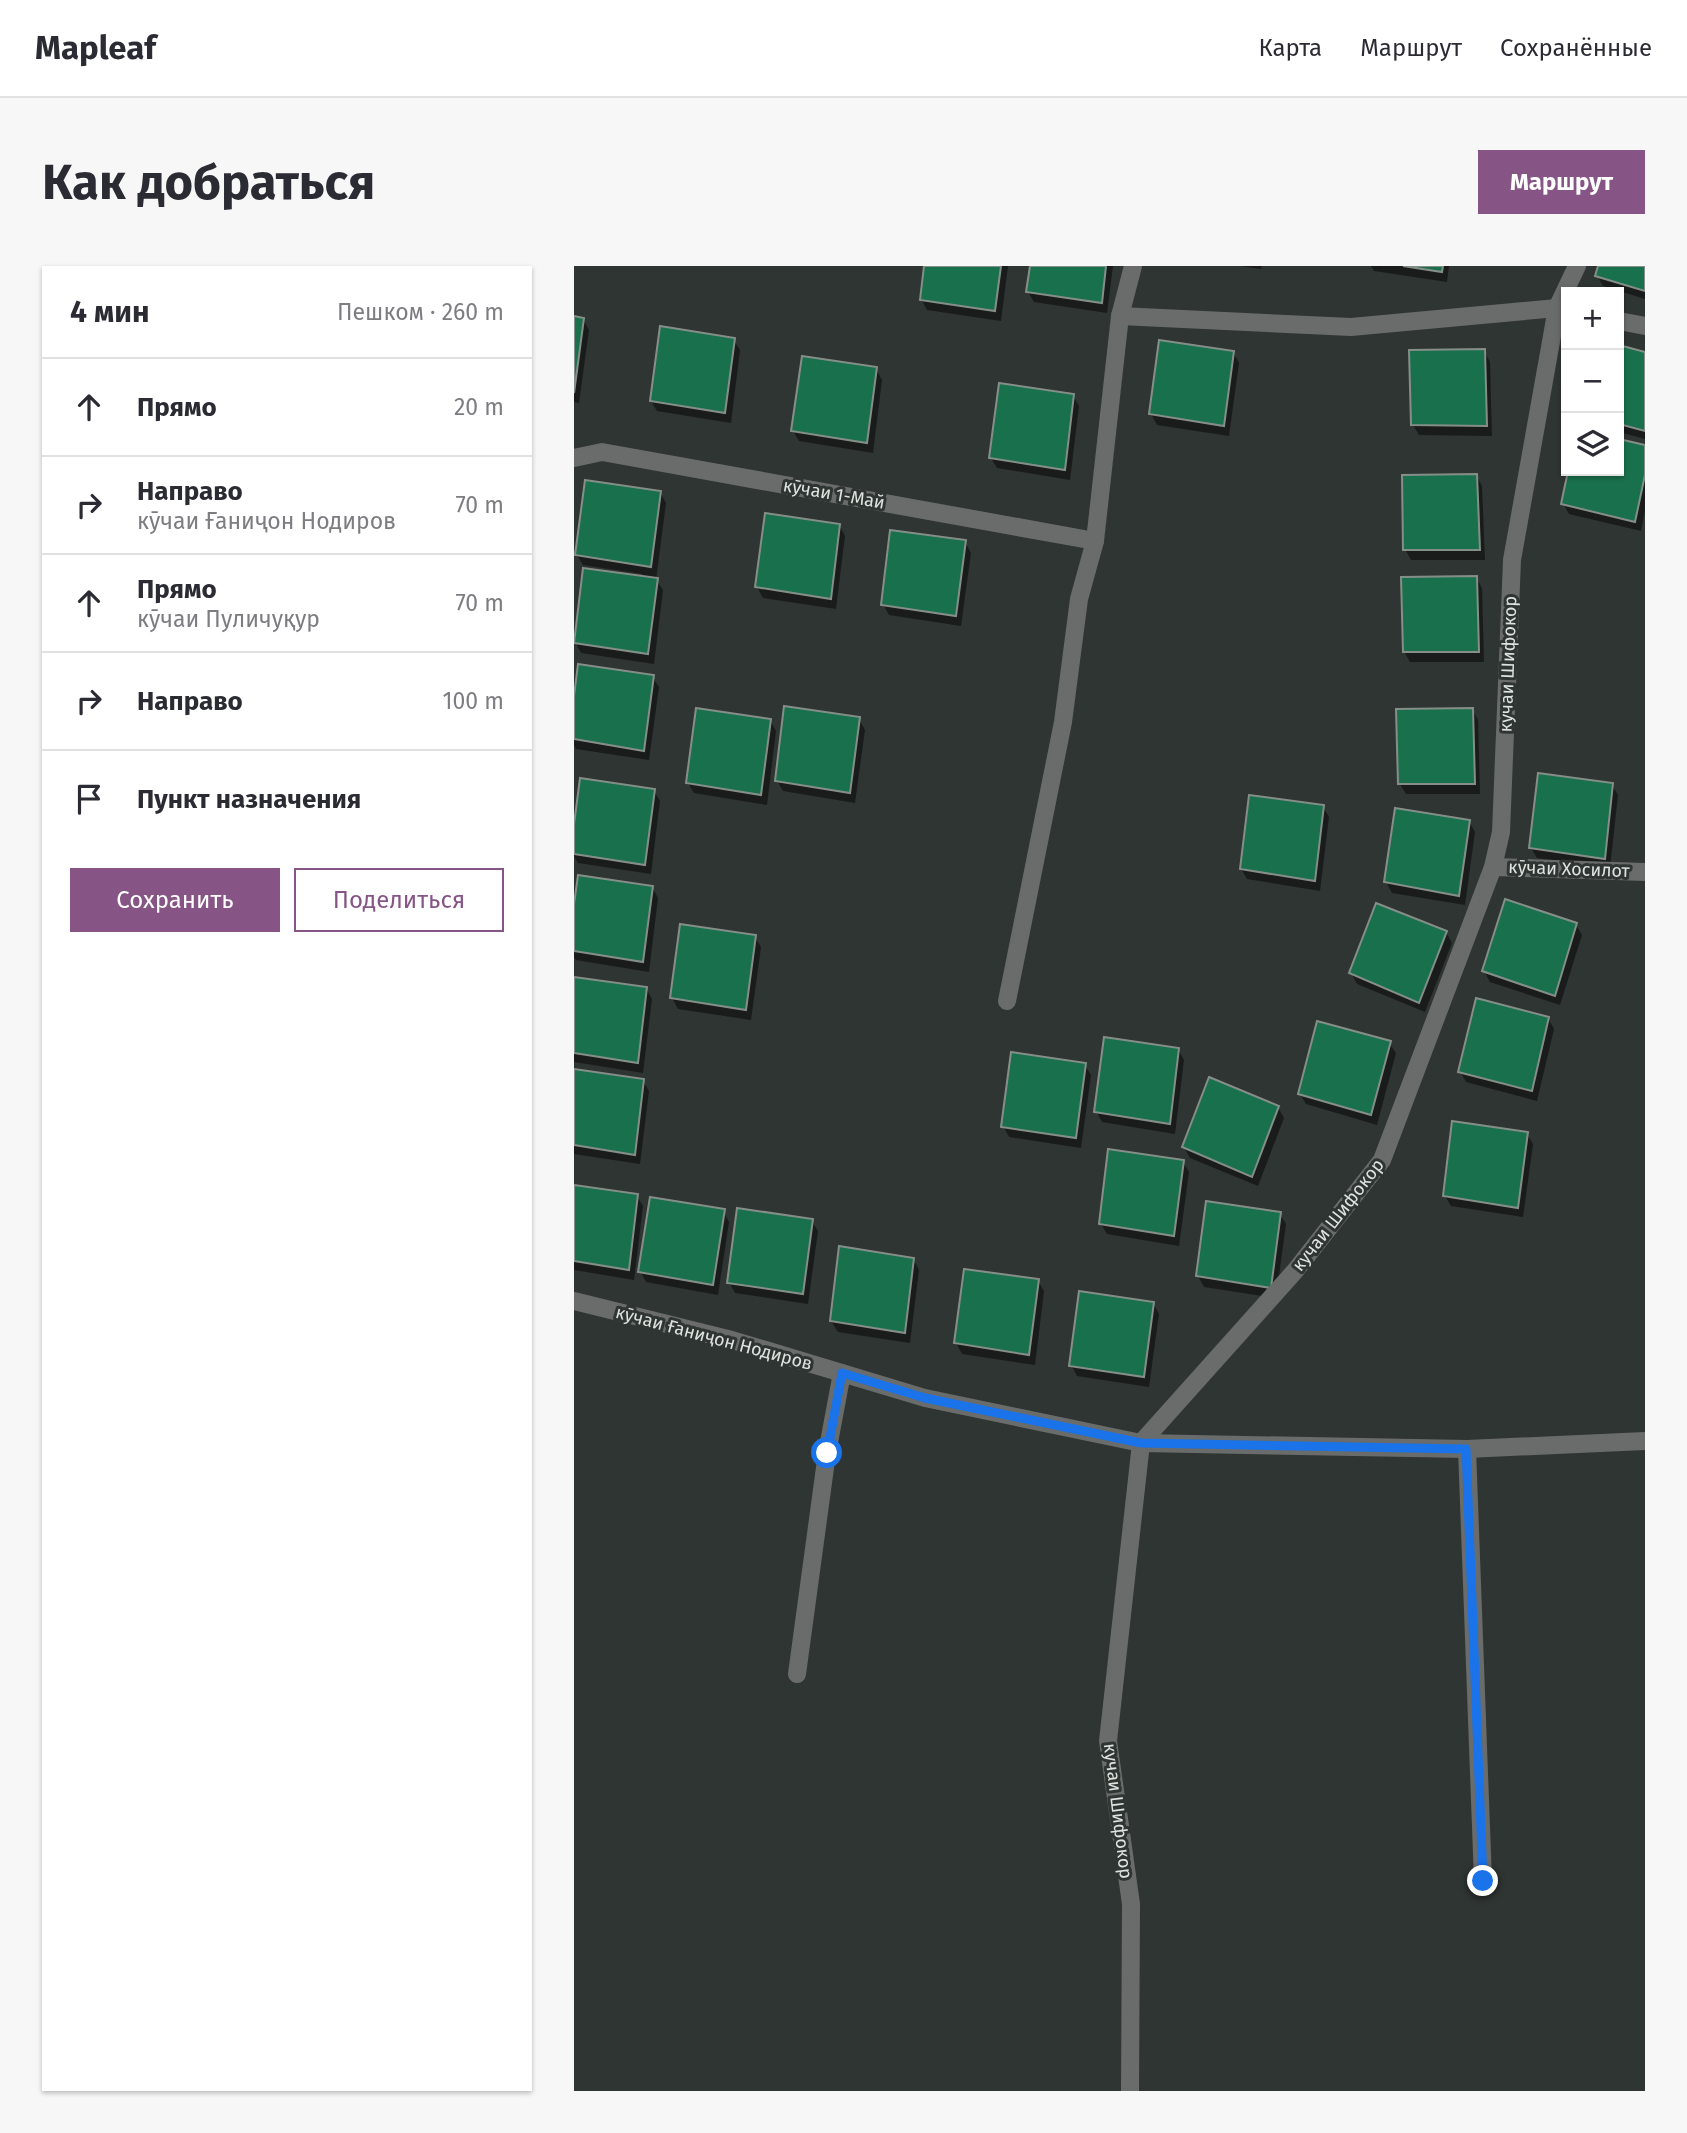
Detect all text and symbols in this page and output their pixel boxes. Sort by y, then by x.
text: Mapleaf [35,28,156,68]
text: Карта [1259,34,1322,62]
text: Маршрут [1360,34,1462,62]
text: Сохранённые [1500,34,1652,62]
button: Маршрут [1478,150,1645,214]
text: Как добраться [42,153,375,212]
map controls [1561,287,1624,476]
button: + [1561,287,1624,350]
text: 4 мин [70,294,150,330]
text: Пешком · 260 m [337,298,504,326]
button: − [1561,350,1624,413]
icon: ahead [70,388,108,426]
text: Прямо [137,392,217,423]
text: 20 m [454,393,504,421]
button: layers [1561,413,1624,476]
street label: кӯчаи 1-Май [781,474,887,514]
text: Направо [137,476,243,507]
icon: right [70,486,108,524]
text: 70 m [455,491,504,519]
text: кӯчаи Ғаниҷон Нодиров [137,507,396,535]
text: Прямо [137,574,217,605]
icon: ahead [70,584,108,622]
text: 70 m [455,589,504,617]
street label: кучаи Шифокор [1495,595,1521,733]
text: кӯчаи Пуличуқур [137,605,320,633]
icon: right [70,682,108,720]
text: Направо [137,686,243,717]
text: 100 m [443,687,504,715]
icon: arrive [70,780,108,818]
text: Пункт назначения [137,784,361,815]
street label: кӯчаи Хосилот [1508,856,1631,882]
button: Сохранить [70,868,280,932]
button: Поделиться [294,868,504,932]
street label: кучаи Шифокор [1287,1154,1389,1276]
street label: кӯчаи Ғаниҷон Нодиров [613,1301,815,1375]
route start [811,1437,842,1468]
street label: кучаи Шифокор [1099,1742,1137,1880]
route end [1467,1865,1498,1896]

